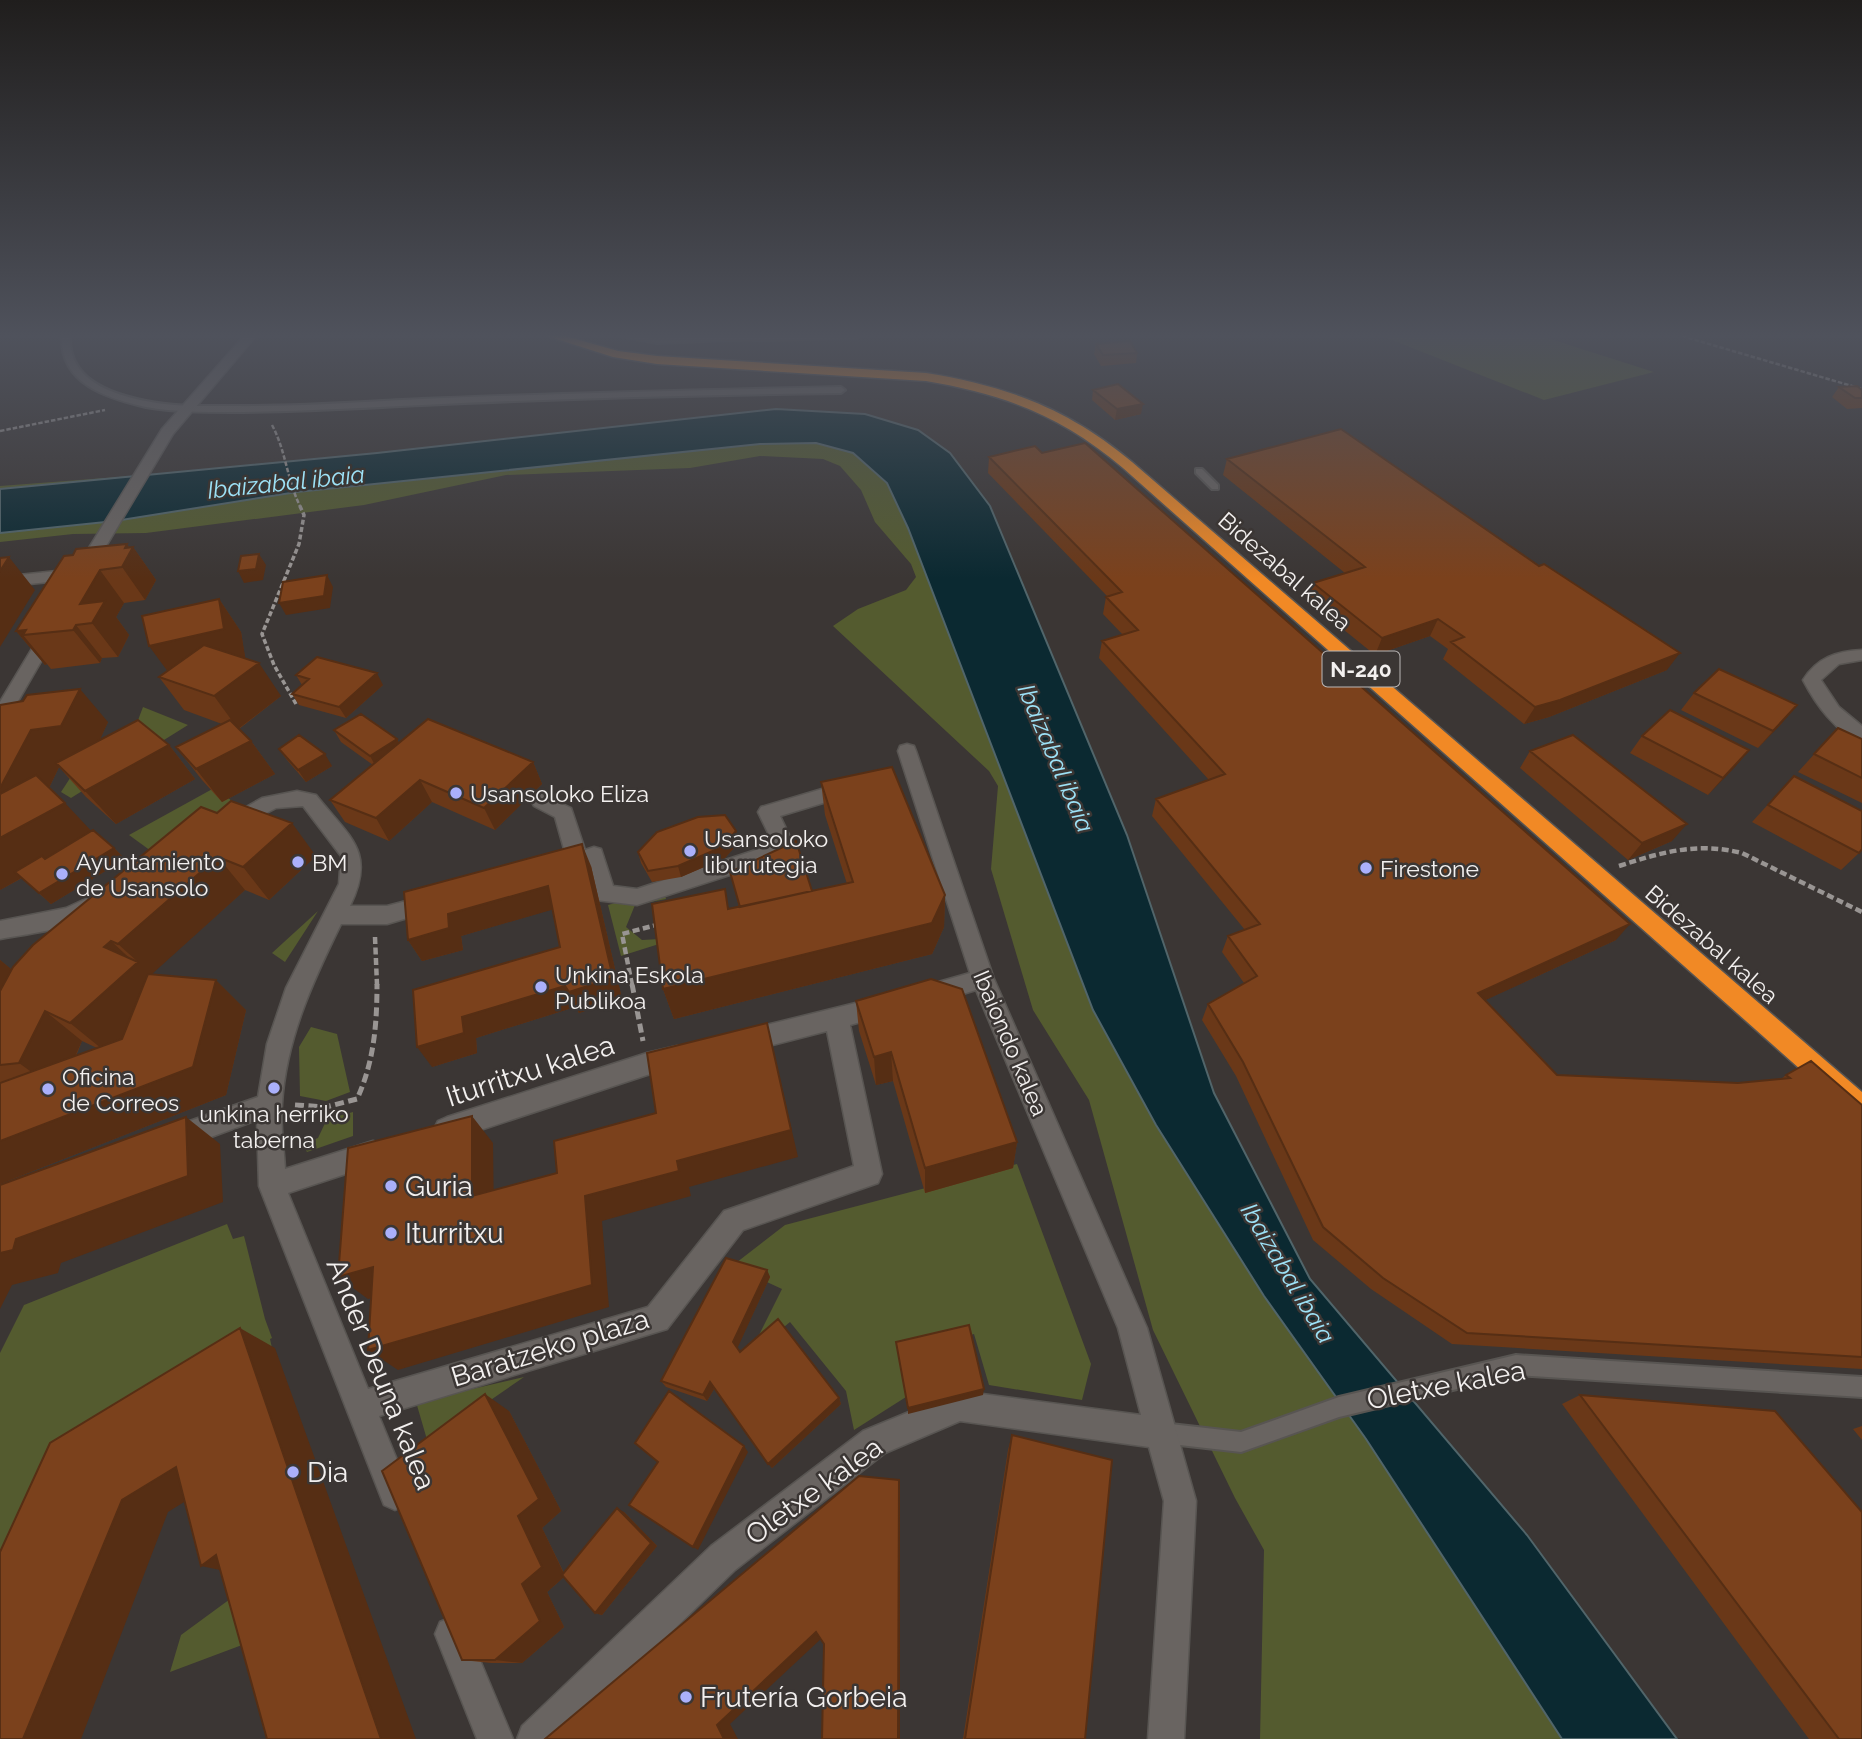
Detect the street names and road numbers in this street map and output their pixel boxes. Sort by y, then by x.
street label: Bidezabal kalea [1213,506,1357,636]
road number: N-240 [1322,652,1400,686]
street label: Bidezabal kalea [1640,879,1784,1009]
street label: Ibaiondo kalea [968,966,1054,1120]
street label: Iturritxu kalea [442,1028,618,1114]
street label: Ander Deuna kalea [320,1254,442,1494]
street label: Baratzeko plaza [447,1302,653,1394]
street label: Oletxe kalea [1364,1353,1528,1417]
street label: Oletxe kalea [739,1430,889,1552]

